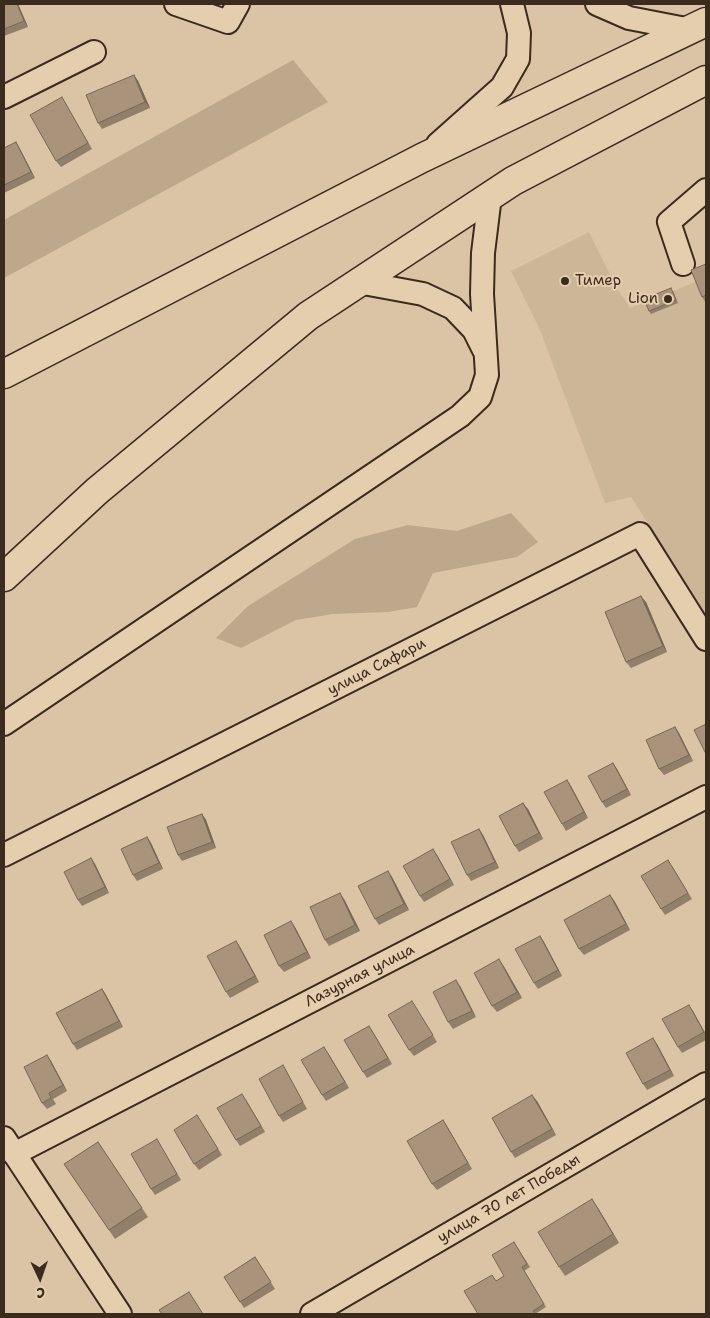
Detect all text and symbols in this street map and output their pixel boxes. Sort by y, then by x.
place label: Тимер [575,272,621,290]
marker: Тимер [559,275,571,287]
place label: Lion [628,290,658,308]
marker: Lion [662,293,674,305]
street label: улица Сафари [325,635,429,699]
street label: Лазурная улица [302,941,418,1011]
street label: улица 70 лет Победы [435,1151,583,1247]
north arrow [15,1253,65,1303]
text: С [36,1284,46,1302]

